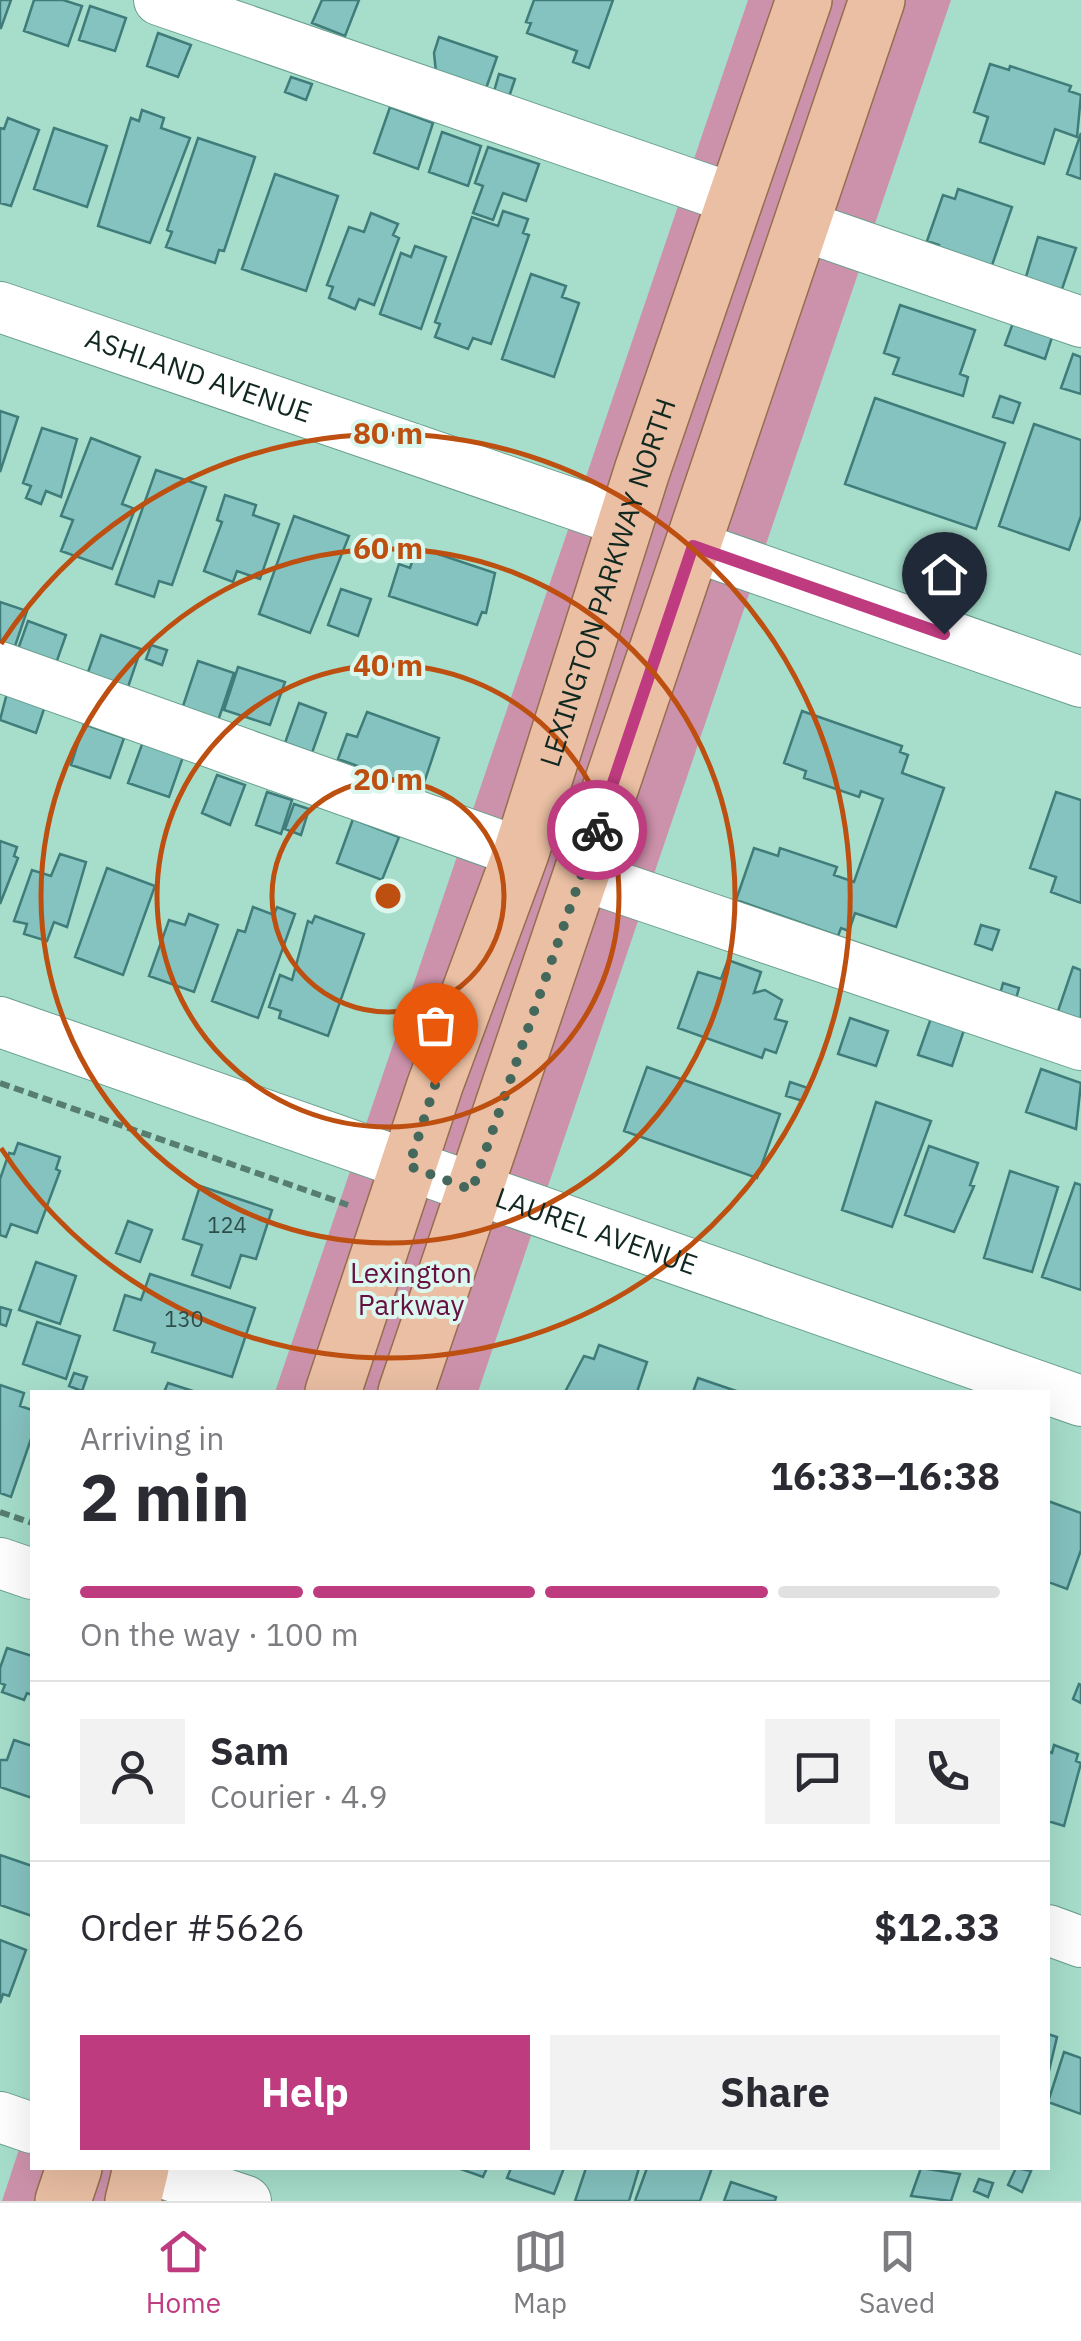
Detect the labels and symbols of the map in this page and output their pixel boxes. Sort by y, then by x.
street label: ASHLAND AVENUE [81,319,317,431]
street label: LEXINGTON PARKWAY NORTH [531,393,684,771]
text: 80 m [353,413,423,452]
text: 60 m [353,528,423,567]
pin [902,532,987,635]
text: 40 m [353,645,423,684]
text: 20 m [353,759,423,798]
courier [547,780,647,880]
centre of rings [370,878,406,914]
pin [393,983,478,1086]
street label: LAUREL AVENUE [491,1178,702,1283]
house number: 124 [207,1210,247,1239]
park label: Lexington Parkway [350,1254,472,1323]
house number: 130 [164,1304,204,1333]

